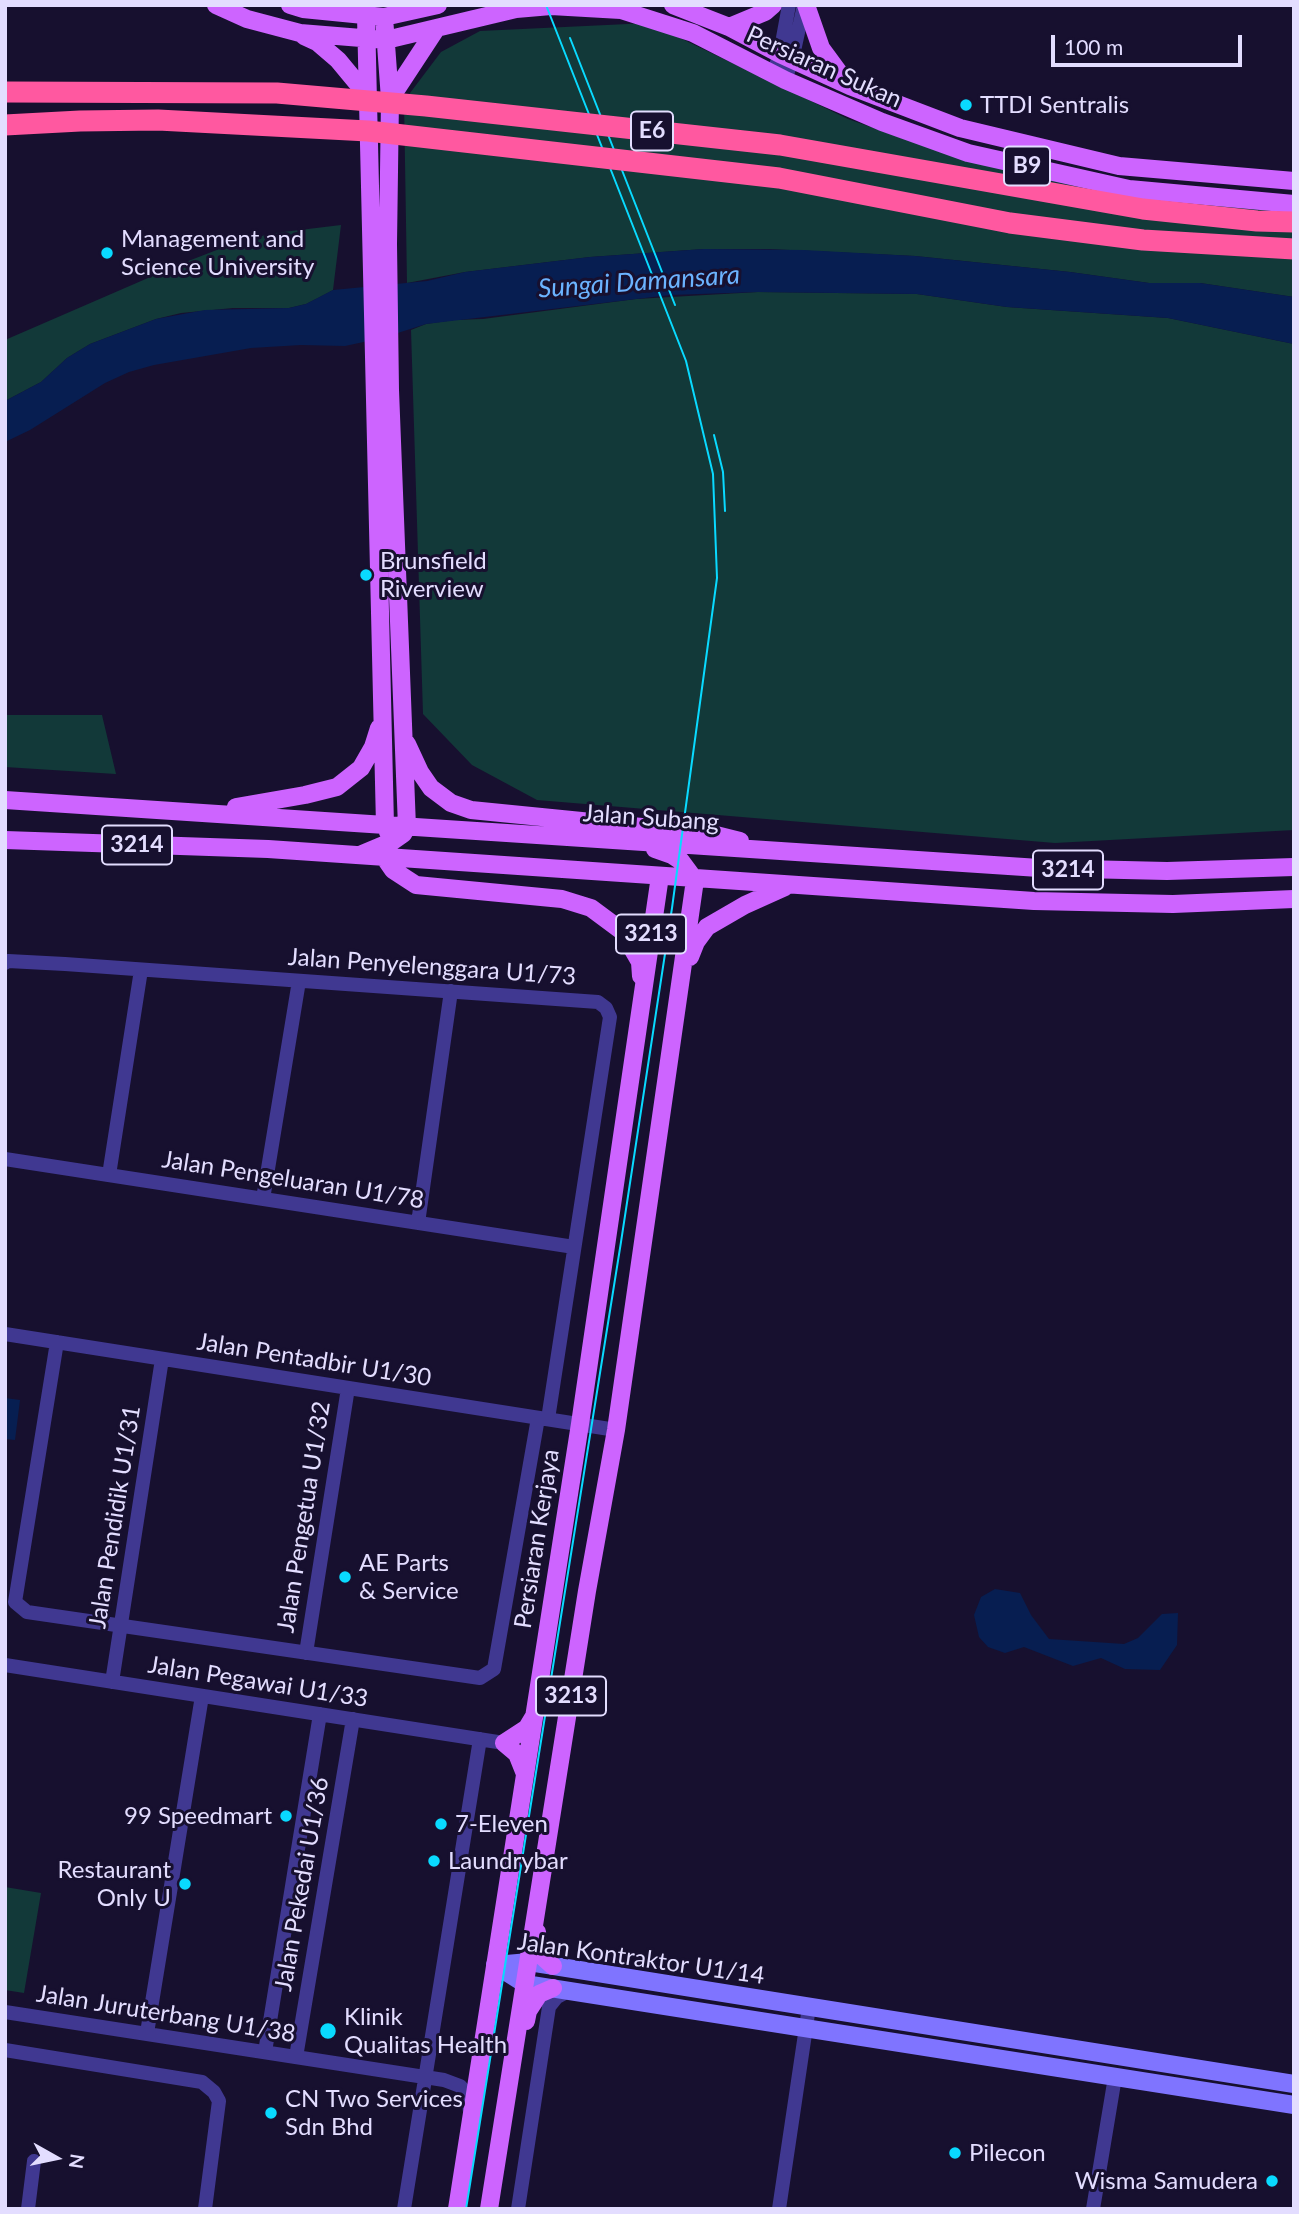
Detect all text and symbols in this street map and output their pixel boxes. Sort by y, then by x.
street label: Persiaran Sukan [742,20,906,114]
scale bar [1054,21,1245,65]
text: 100 m [1064,34,1123,59]
place label: TTDI Sentralis [980,91,1129,119]
marker: TTDI Sentralis [958,97,974,113]
road number: E6 [631,112,673,150]
road number: B9 [1004,146,1050,186]
place label: Management and Science University [121,225,314,281]
marker: Management and Science University [99,245,115,261]
water label: Sungai Damansara [537,259,741,305]
place label: Brunsfield Riverview [380,547,487,603]
marker: Brunsfield Riverview [358,567,374,583]
street label: Jalan Subang [582,799,720,837]
road number: 3214 [102,825,172,864]
road number: 3214 [1033,850,1103,890]
road number: 3213 [616,914,686,953]
street label: Jalan Penyelenggara U1/73 [287,943,577,991]
street label: Jalan Pengeluaran U1/78 [160,1145,426,1215]
street label: Jalan Pentadbir U1/30 [195,1327,433,1393]
street label: Jalan Pengetua U1/32 [271,1399,337,1635]
street label: Jalan Pendidik U1/31 [83,1403,147,1631]
street label: Persiaran Kerjaya [509,1447,565,1631]
place label: AE Parts & Service [359,1549,459,1605]
marker: AE Parts & Service [337,1569,353,1585]
street label: Jalan Pegawai U1/33 [146,1650,370,1714]
road number: 3213 [536,1676,606,1716]
street label: Jalan Pekedai U1/36 [269,1775,335,1993]
place label: 99 Speedmart [124,1802,272,1830]
marker: 99 Speedmart [278,1808,294,1824]
place label: 7-Eleven [455,1810,548,1838]
marker: 7-Eleven [433,1816,449,1832]
place label: Laundrybar [448,1847,568,1875]
marker: Laundrybar [426,1853,442,1869]
place label: Restaurant Only U [57,1856,171,1912]
marker: Restaurant Only U [177,1876,193,1892]
street label: Jalan Kontraktor U1/14 [516,1927,766,1991]
street label: Jalan Juruterbang U1/38 [35,1979,297,2049]
place label: Klinik Qualitas Health [344,2003,507,2059]
marker: Klinik Qualitas Health [318,2021,338,2041]
place label: CN Two Services Sdn Bhd [285,2085,463,2141]
marker: CN Two Services Sdn Bhd [263,2105,279,2121]
north arrow [21,2123,91,2193]
place label: Pilecon [969,2139,1046,2167]
marker: Pilecon [947,2145,963,2161]
text: N [65,2152,90,2170]
place label: Wisma Samudera [1075,2167,1258,2195]
marker: Wisma Samudera [1264,2173,1280,2189]

